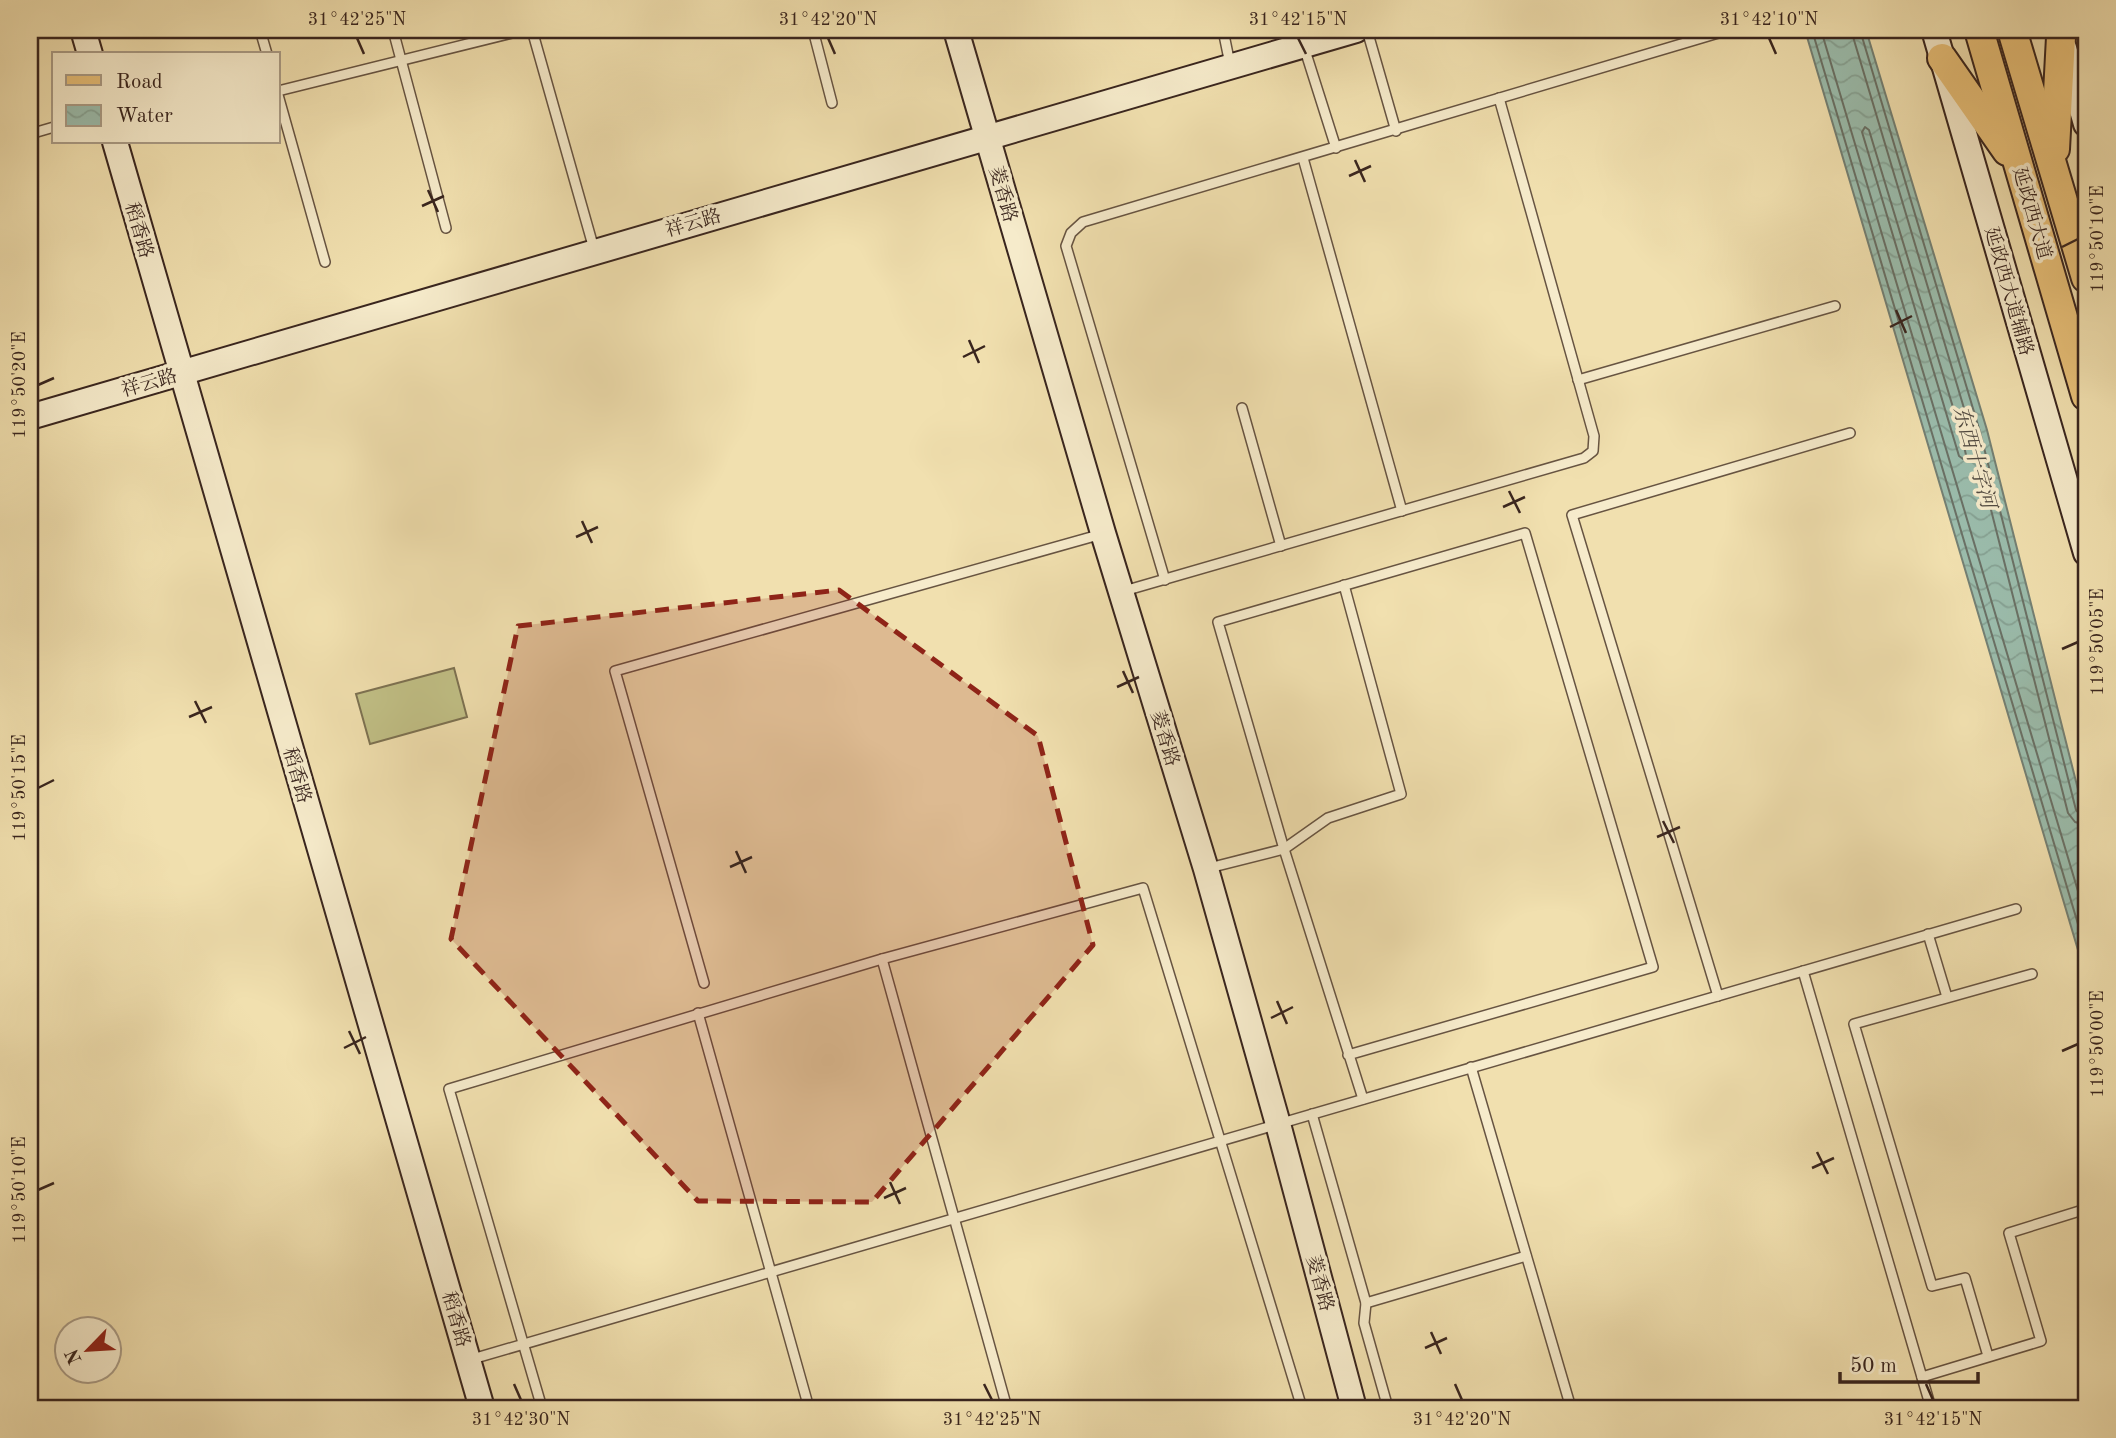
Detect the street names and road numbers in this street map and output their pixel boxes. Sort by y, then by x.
street label: 菱香路 [985,164,1021,225]
street label: 延政西大道 [2008,165,2056,262]
street label: 稻香路 [121,200,157,261]
street label: 祥云路 [663,205,724,241]
street label: 延政西大道辅路 [1980,224,2038,358]
street label: 祥云路 [119,365,180,401]
street label: 菱香路 [1146,708,1183,769]
street label: 稻香路 [279,745,315,806]
street label: 菱香路 [1302,1253,1337,1314]
street label: 稻香路 [438,1289,474,1350]

